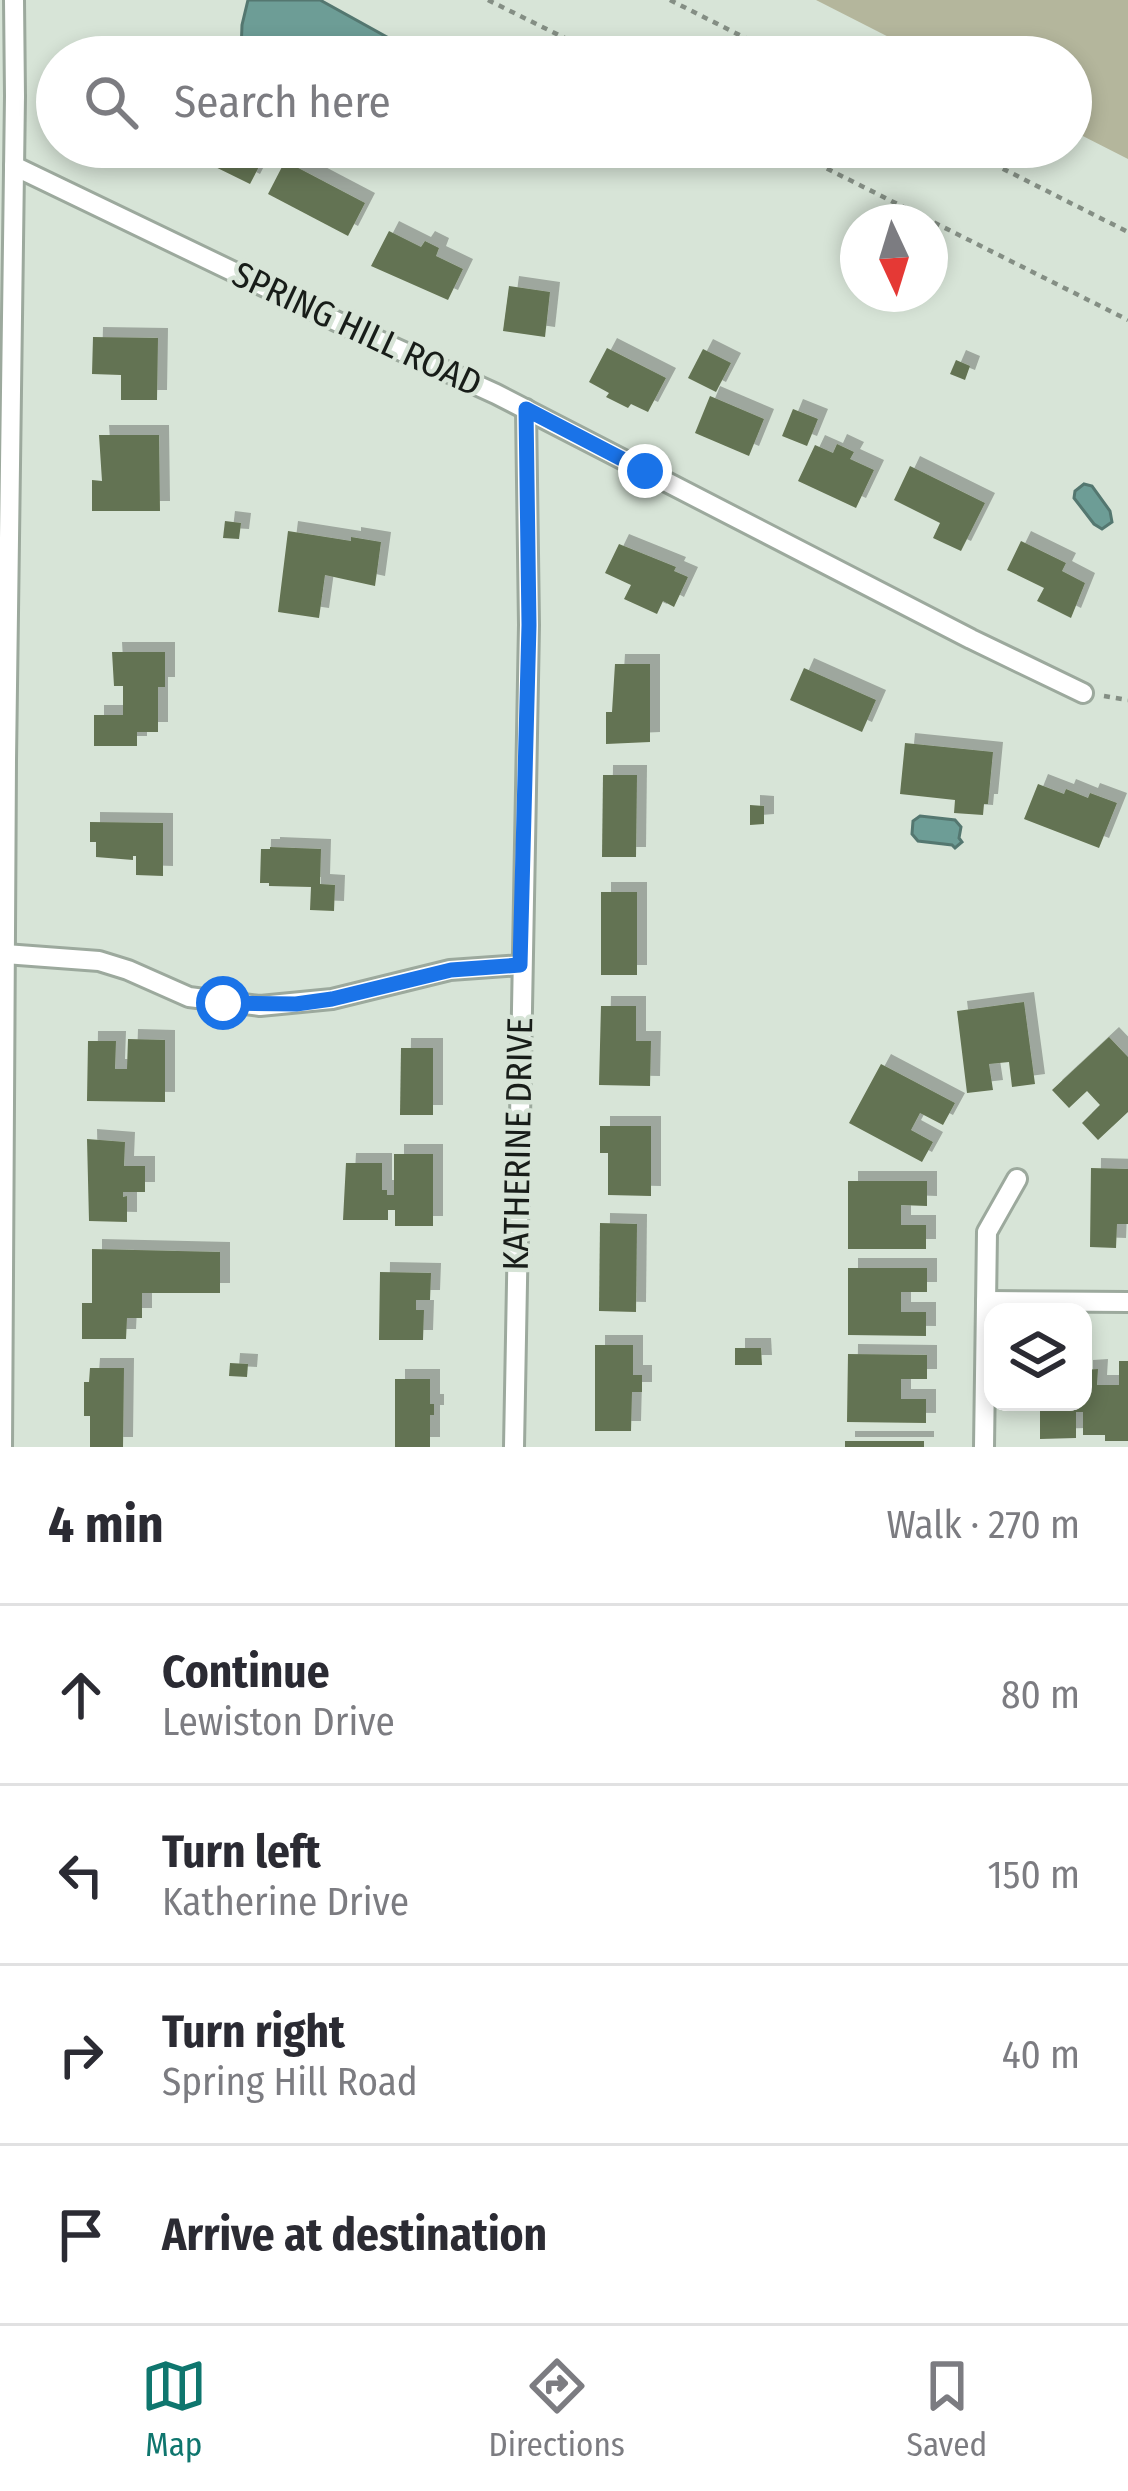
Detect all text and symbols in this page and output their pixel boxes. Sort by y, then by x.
search box [36,36,1092,168]
icon: search [78,69,144,135]
text: Search here [174,75,391,129]
north arrow [840,204,948,312]
street label: SPRING HILL ROAD [225,252,489,406]
route end [618,444,672,498]
route start [196,976,250,1030]
street label: KATHERINE DRIVE [494,1017,542,1271]
map controls [984,1303,1092,1411]
button: layers [984,1303,1092,1411]
text: 4 min [48,1494,164,1556]
text: Walk · 270 m [886,1502,1080,1548]
text: Continue [162,1645,330,1699]
icon: ahead [48,1662,114,1728]
text: 80 m [1001,1672,1080,1718]
text: Lewiston Drive [162,1699,395,1745]
text: Turn left [162,1825,321,1879]
icon: left [48,1842,114,1908]
text: 150 m [987,1852,1080,1898]
text: Katherine Drive [162,1879,409,1925]
text: Turn right [162,2005,345,2059]
icon: right [48,2022,114,2088]
text: 40 m [1002,2032,1080,2078]
text: Spring Hill Road [162,2059,418,2105]
icon: arrive [48,2202,114,2268]
text: Arrive at destination [162,2208,547,2262]
tab: Map [141,2353,207,2465]
tab: Directions [488,2353,625,2465]
tab: Saved [907,2353,987,2465]

